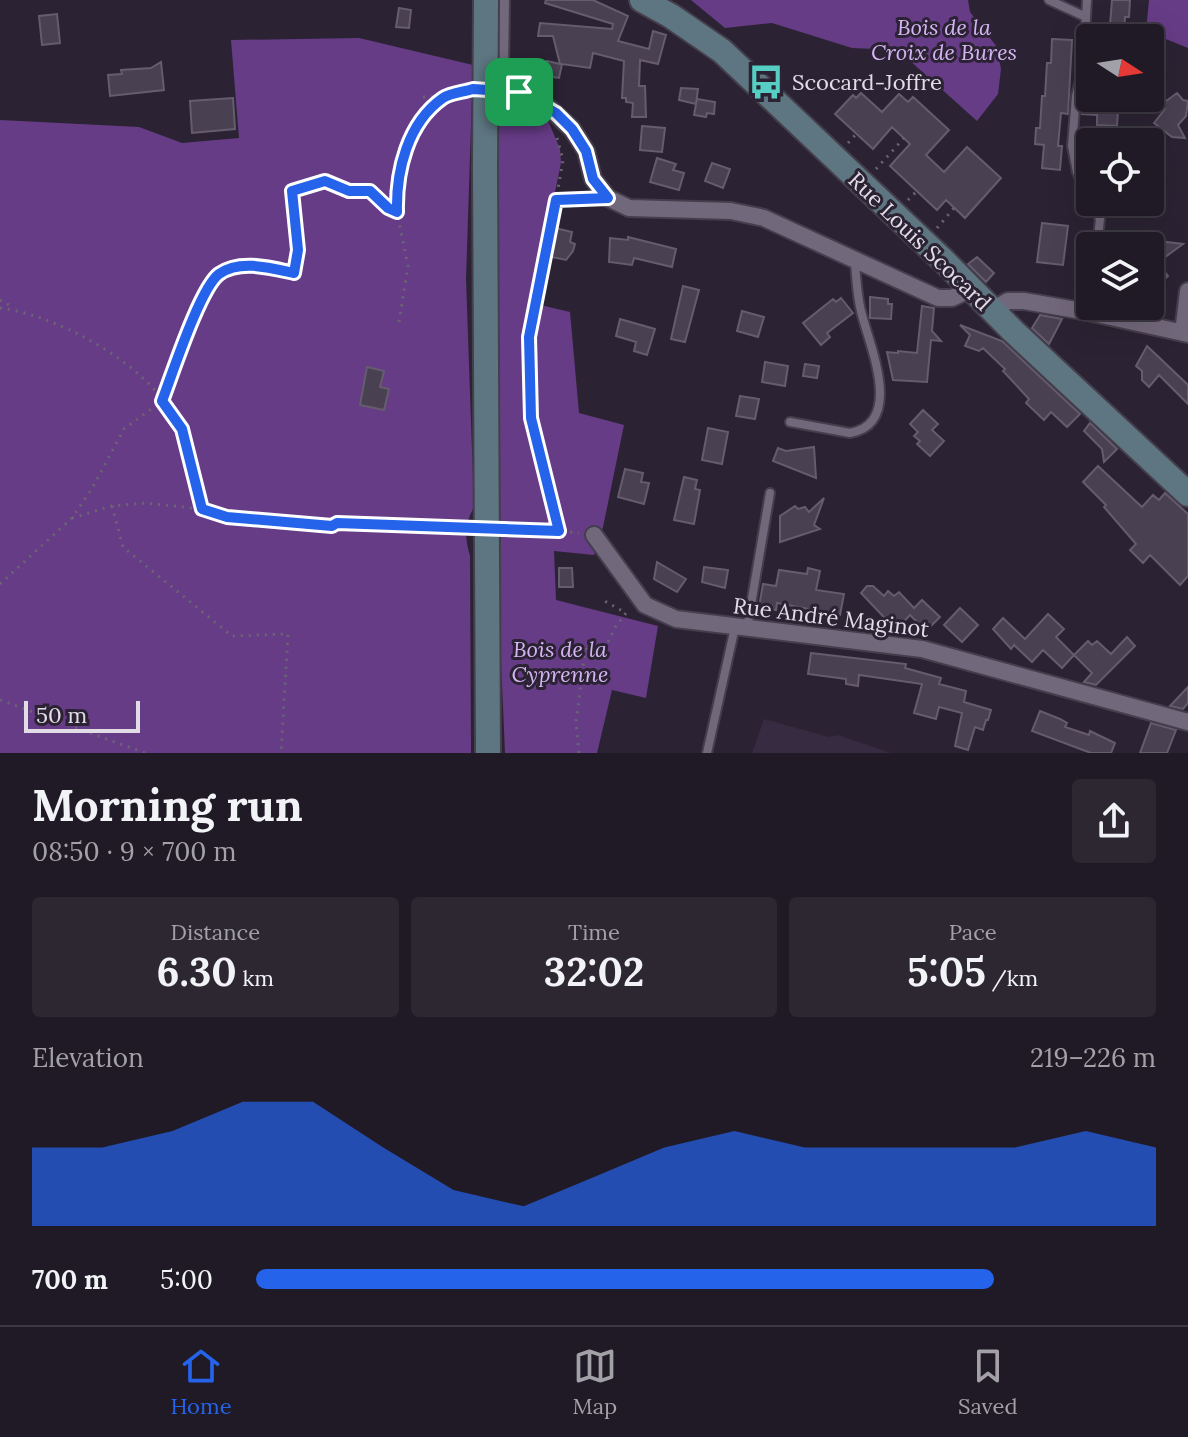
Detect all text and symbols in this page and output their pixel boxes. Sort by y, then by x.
park label: Bois de la Croix de Bures [871,13,1017,66]
north arrow [1076,24,1164,112]
map controls [1076,24,1164,320]
pin [485,58,553,126]
bus stop icon: Scocard-Joffre [747,63,785,101]
place label: Scocard-Joffre [792,68,942,96]
icon: arrive [497,70,541,114]
button: locate [1076,128,1164,216]
street label: Rue Louis Scocard [843,166,997,316]
button: layers [1076,232,1164,320]
street label: Rue André Maginot [731,591,931,643]
park label: Bois de la Cyprenne [512,635,608,688]
scale bar [24,697,140,733]
text: 50 m [36,701,87,729]
text: Morning run [32,777,303,833]
button: share [1072,779,1156,863]
text: 08:50 · 9 × 700 m [32,835,237,868]
text: Distance [171,918,260,946]
text: Time [568,918,620,946]
text: Pace [949,918,997,946]
text: 6.30 [157,946,237,997]
text: 32:02 [544,946,644,997]
text: 5:05 [907,946,986,997]
text: km [237,964,274,992]
text: /km [986,964,1038,992]
text: Elevation [32,1041,144,1074]
text: 219–226 m [1030,1041,1156,1074]
text: 700 m [32,1263,108,1296]
text: 5:00 [160,1263,213,1296]
tab: Home [170,1344,232,1420]
tab: Map [572,1344,617,1420]
tab: Saved [958,1344,1018,1420]

